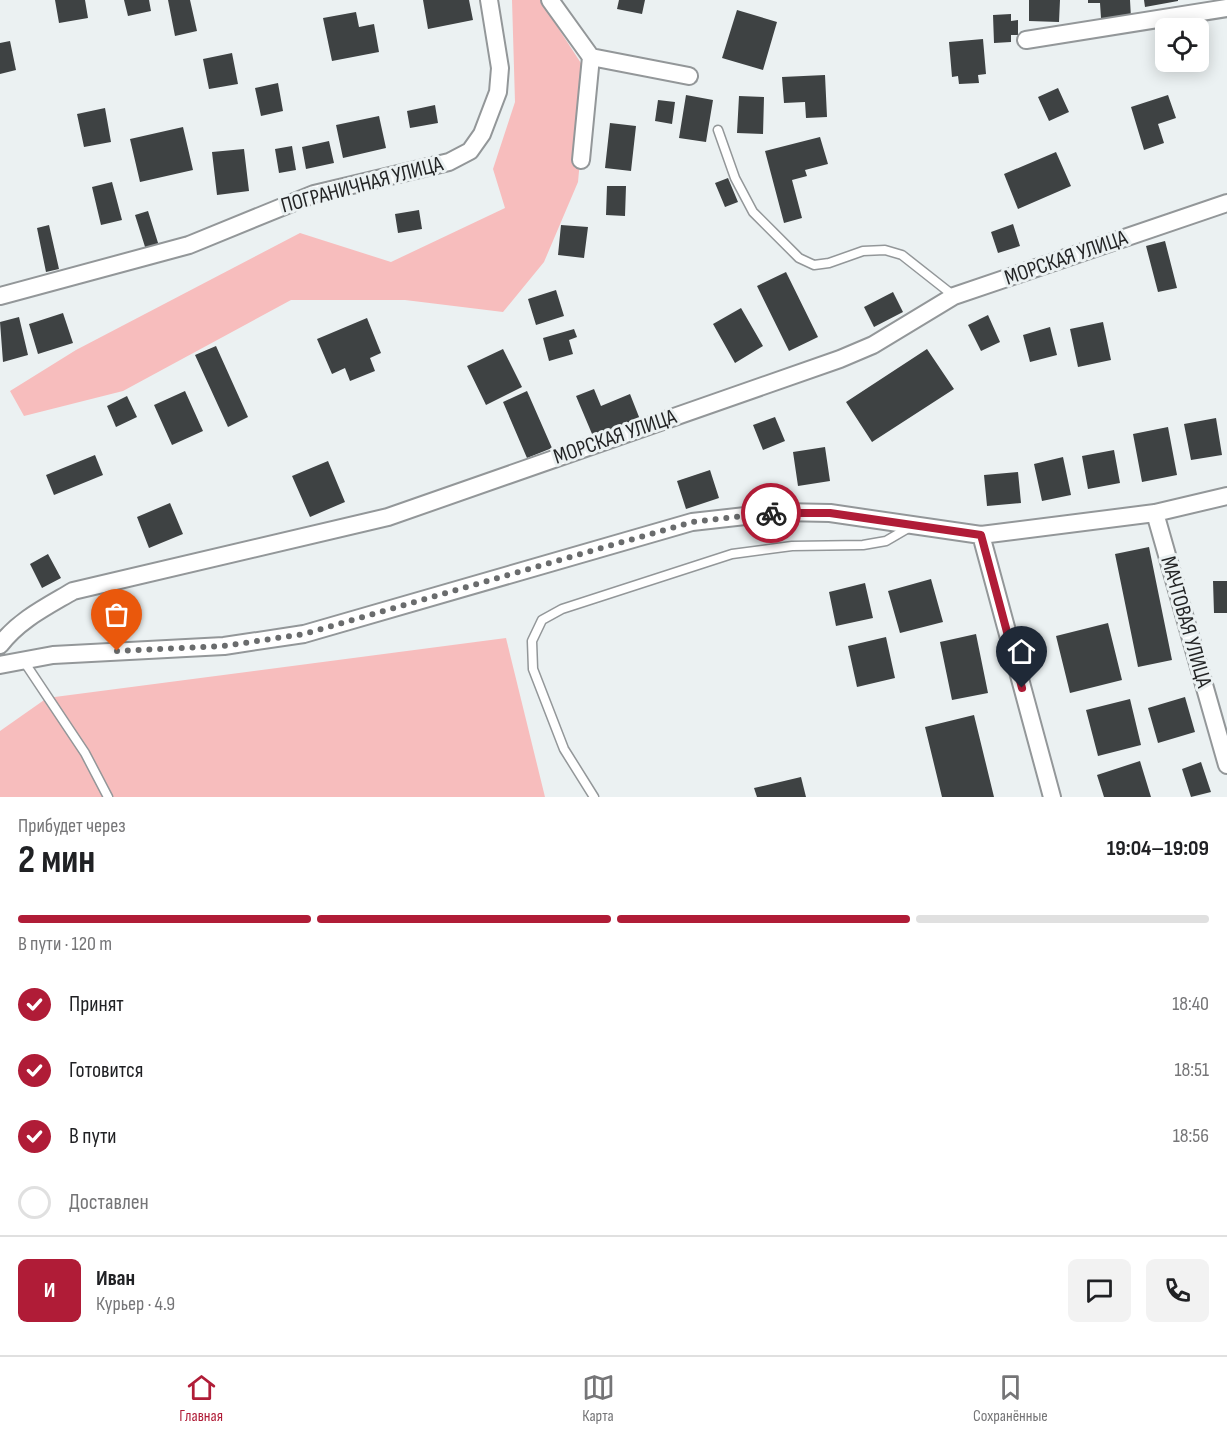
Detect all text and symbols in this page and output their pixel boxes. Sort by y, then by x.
map controls [1155,18,1209,72]
button: locate [1155,18,1209,72]
street label: ПОГРАНИЧНАЯ УЛИЦА [278,150,446,220]
street label: МОРСКАЯ УЛИЦА [1001,224,1132,292]
street label: МОРСКАЯ УЛИЦА [550,403,681,471]
courier [741,483,801,543]
icon: bike [755,497,788,530]
street label: МАЧТОВАЯ УЛИЦА [1154,553,1218,691]
pin [91,589,142,651]
icon: bag [100,598,133,631]
pin [996,626,1047,688]
icon: home [1005,635,1038,668]
text: Прибудет через [18,814,126,838]
text: 19:04–19:09 [1107,835,1209,862]
text: 2 мин [18,837,95,884]
text: В пути · 120 m [18,932,112,956]
icon: check [18,988,51,1021]
text: Принят [69,991,124,1018]
text: 18:40 [1172,992,1209,1016]
icon: check [18,1054,51,1087]
text: Готовится [69,1057,143,1084]
text: 18:51 [1174,1058,1209,1082]
icon: check [18,1120,51,1153]
text: В пути [69,1123,117,1150]
text: 18:56 [1173,1124,1209,1148]
text: Доставлен [69,1189,149,1216]
button: chat [1068,1259,1131,1322]
button: phone [1146,1259,1209,1322]
text: Иван [96,1265,135,1292]
text: И [44,1277,55,1304]
text: Курьер · 4.9 [96,1292,175,1316]
tab: Главная [179,1371,223,1426]
tab: Карта [582,1371,615,1426]
tab: Сохранённые [973,1371,1048,1426]

